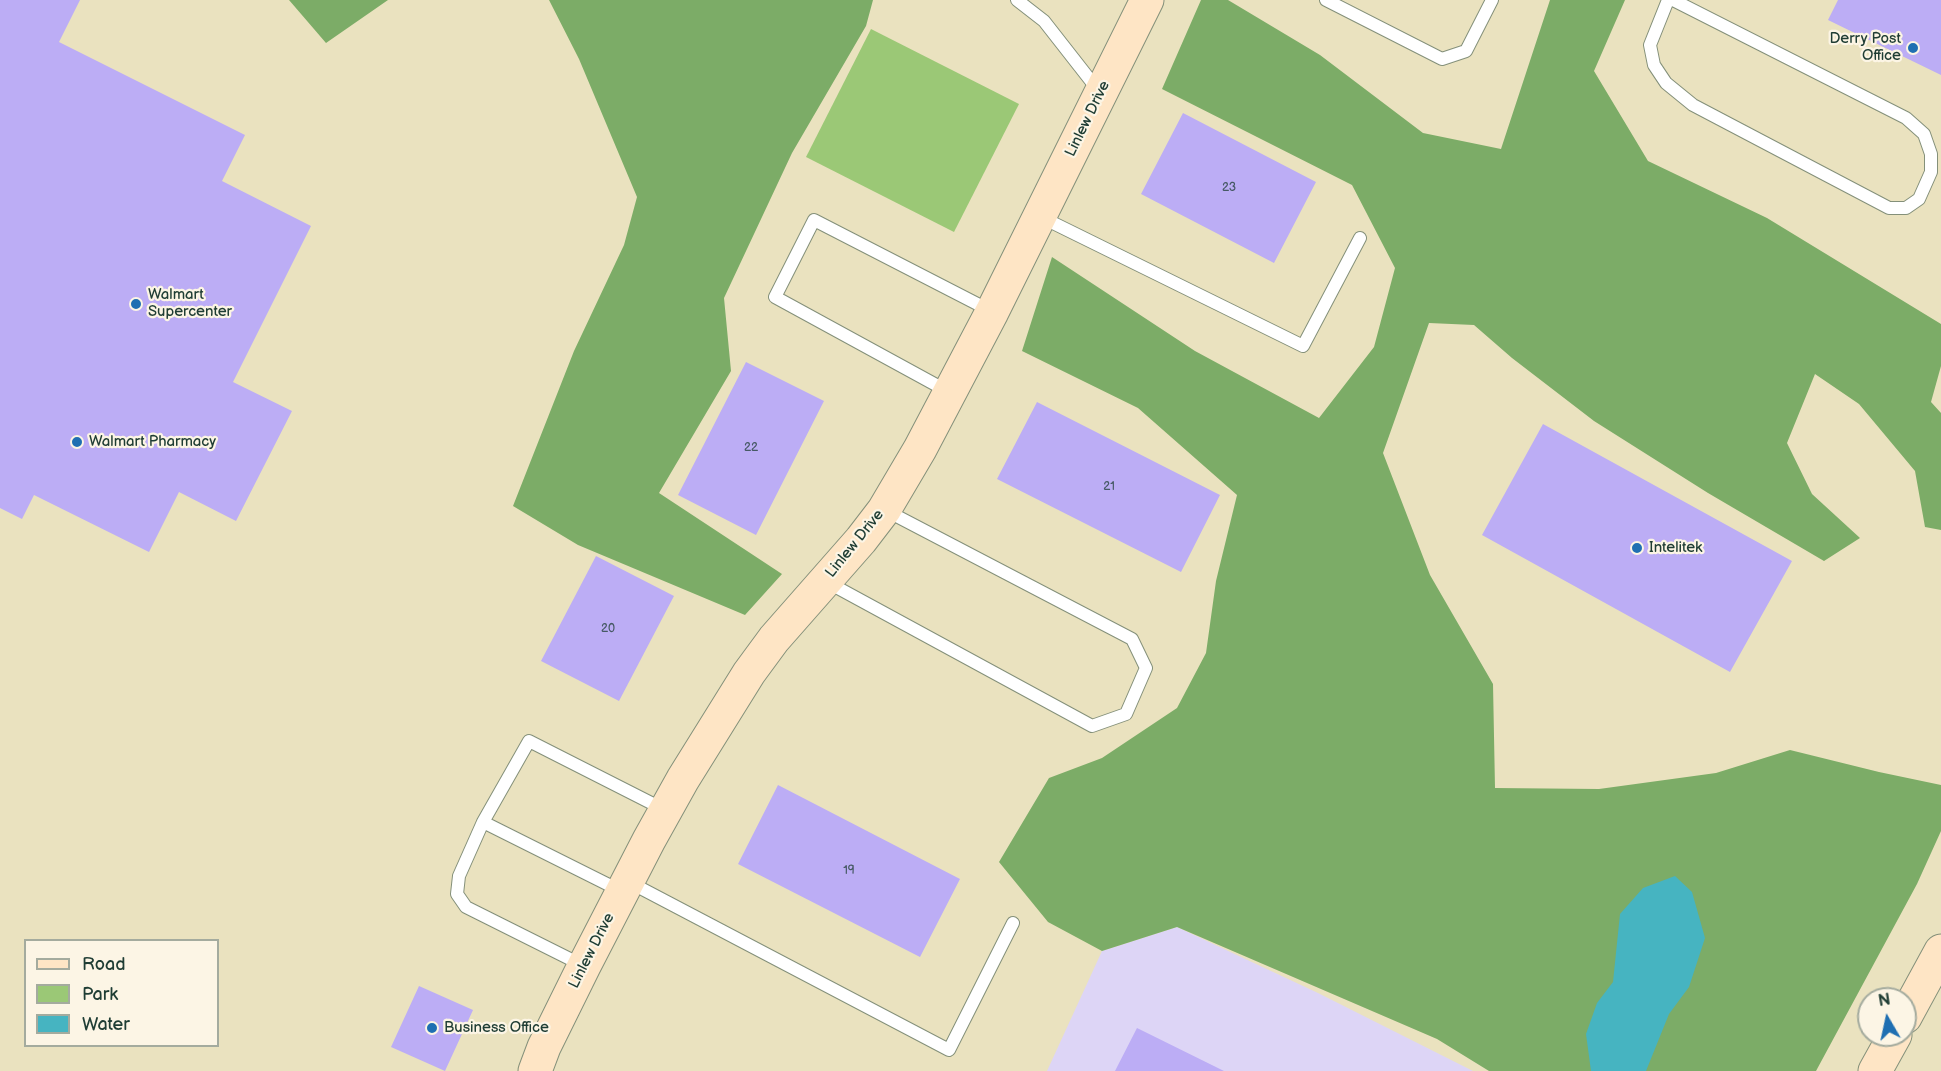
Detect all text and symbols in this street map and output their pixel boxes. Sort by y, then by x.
place label: Derry Post Office [1830,30,1901,65]
marker: Derry Post Office [1906,41,1920,55]
street label: Linlew Drive [1062,78,1114,160]
house number: 23 [1222,181,1236,195]
place label: Walmart Supercenter [148,286,232,321]
marker: Walmart Supercenter [129,297,143,311]
place label: Walmart Pharmacy [89,433,216,451]
marker: Walmart Pharmacy [70,435,84,449]
house number: 22 [744,441,758,455]
house number: 21 [1103,480,1115,494]
street label: Linlew Drive [822,506,888,582]
place label: Intelitek [1649,539,1702,557]
marker: Intelitek [1630,541,1644,555]
house number: 20 [601,622,615,636]
house number: 19 [843,864,855,878]
street label: Linlew Drive [565,910,619,992]
legend [24,939,219,1047]
text: Road [82,954,126,975]
text: Park [82,984,118,1005]
north arrow [1857,987,1917,1047]
text: N [1877,990,1892,1011]
text: Water [82,1014,130,1035]
place label: Business Office [444,1019,549,1037]
marker: Business Office [425,1021,439,1035]

